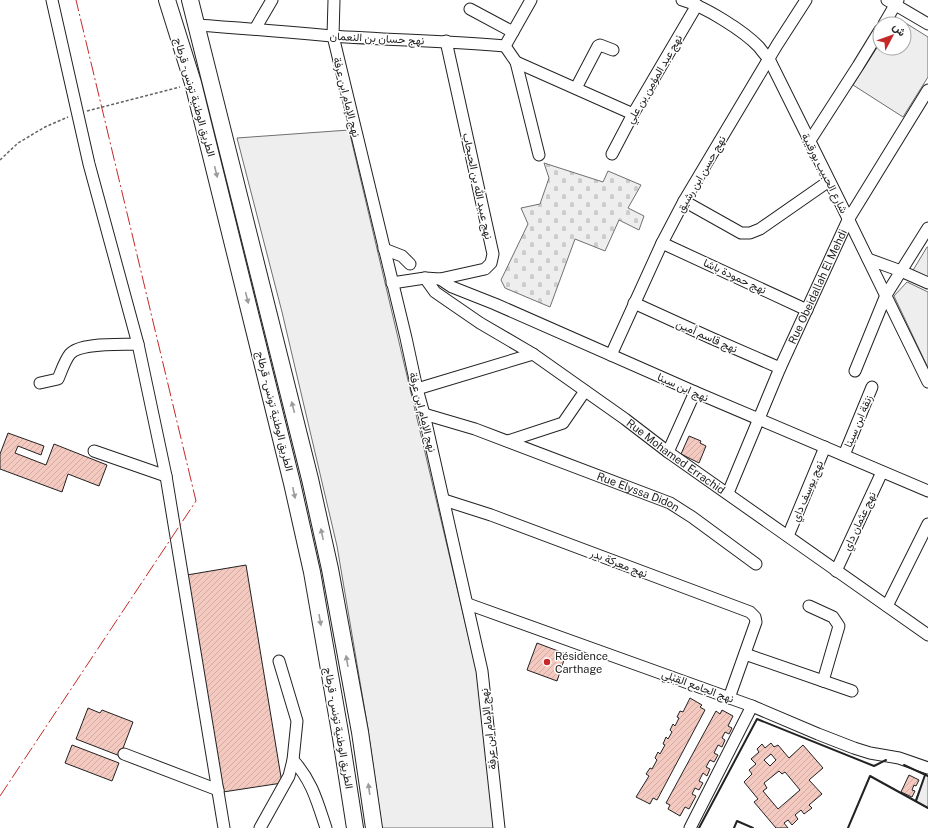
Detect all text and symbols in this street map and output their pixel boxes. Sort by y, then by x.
north arrow [872,16,912,56]
text: ش [890,21,908,39]
street label: نهج حسان بن النعمان [329,30,425,48]
street label: نهج عبد المؤمن بن علي [624,32,688,128]
street label: الطريق الوطنية تونس - قرطاج [170,36,218,158]
street label: نهج الإمام ابن عرفة [329,56,363,139]
street label: شارع الحبيب بورقيبة [798,131,851,216]
street label: نهج عبيد الله بن الحبحاب [459,132,495,241]
street label: نهج حسن ابن رشيق [674,134,730,215]
one-way arrow [213,166,219,178]
street label: Rue Obeidallah El Mehdi [786,227,849,346]
street label: نهج حمودة باشا [701,256,768,298]
one-way arrow [245,292,251,304]
street label: نهج قاسم أمين [674,317,740,357]
street label: الطريق الوطنية تونس - قرطاج [252,350,296,473]
street label: نهج ابن سينا [655,370,710,405]
street label: نهج الإمام ابن عرفة [405,371,439,454]
street label: زنقة ابن سينا [842,393,875,449]
one-way arrow [289,401,295,413]
street label: Rue Mohamed Errachid [624,417,727,496]
street label: نهج يوسف داي [789,459,829,525]
street label: Rue Elyssa Didon [595,470,682,513]
one-way arrow [292,486,298,499]
street label: نهج عثمان داي [840,490,881,554]
one-way arrow [319,527,325,540]
street label: نهج معركة بدر [587,546,649,581]
one-way arrow [317,614,323,626]
place label: Résidence Carthage [555,650,608,675]
one-way arrow [344,655,350,667]
marker: Résidence Carthage [542,657,552,667]
street label: الطريق الوطنية تونس - قرطاج [320,666,356,790]
street label: نهج الجامع القِبْلي [659,667,736,708]
street label: نهج الإمام ابن عرفة [478,687,500,770]
one-way arrow [366,783,372,795]

